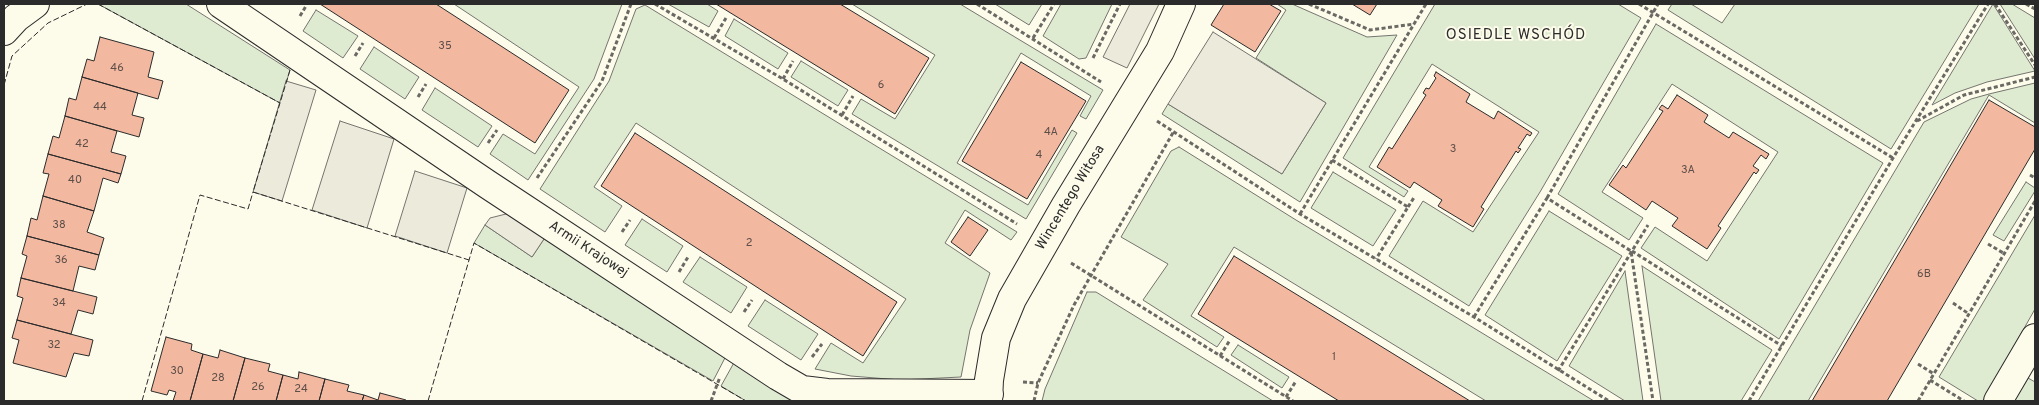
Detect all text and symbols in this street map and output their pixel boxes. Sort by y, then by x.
district label: OSIEDLE WSCHÓD [1444,27,1588,45]
house number: 35 [438,40,452,54]
house number: 46 [110,62,124,76]
house number: 6 [878,79,884,93]
house number: 44 [93,101,107,115]
house number: 4A [1044,126,1058,140]
house number: 42 [75,138,89,152]
street label: Wincentego Witosa [1033,142,1109,254]
house number: 3 [1450,143,1456,157]
house number: 4 [1036,149,1042,163]
house number: 3A [1681,164,1695,178]
house number: 40 [68,174,82,188]
street label: Armii Krajowej [545,218,631,282]
house number: 38 [52,219,66,233]
house number: 2 [746,237,752,251]
house number: 36 [54,254,68,268]
house number: 6B [1917,268,1931,282]
house number: 34 [52,297,66,311]
house number: 32 [47,339,61,353]
house number: 1 [1332,351,1336,365]
house number: 30 [170,365,184,379]
house number: 28 [211,372,225,386]
house number: 26 [251,381,265,395]
house number: 24 [294,383,308,397]

